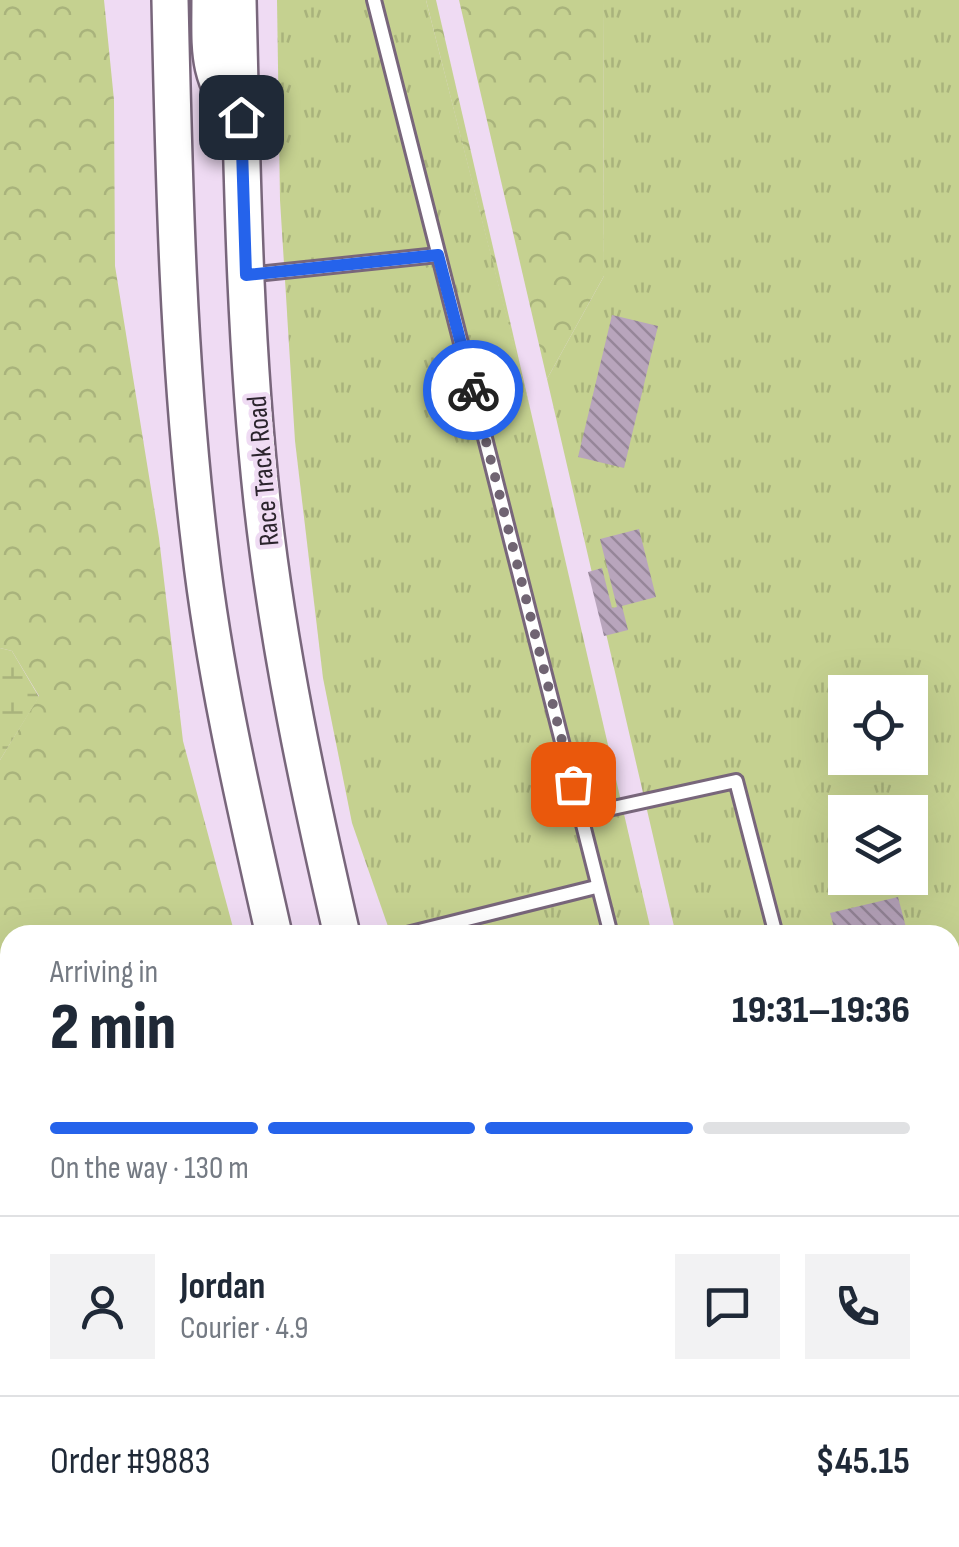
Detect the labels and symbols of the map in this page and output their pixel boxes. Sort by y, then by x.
pin [199,75,284,160]
courier [423,340,523,440]
street label: Race Track Road [240,394,287,547]
pin [531,742,616,827]

